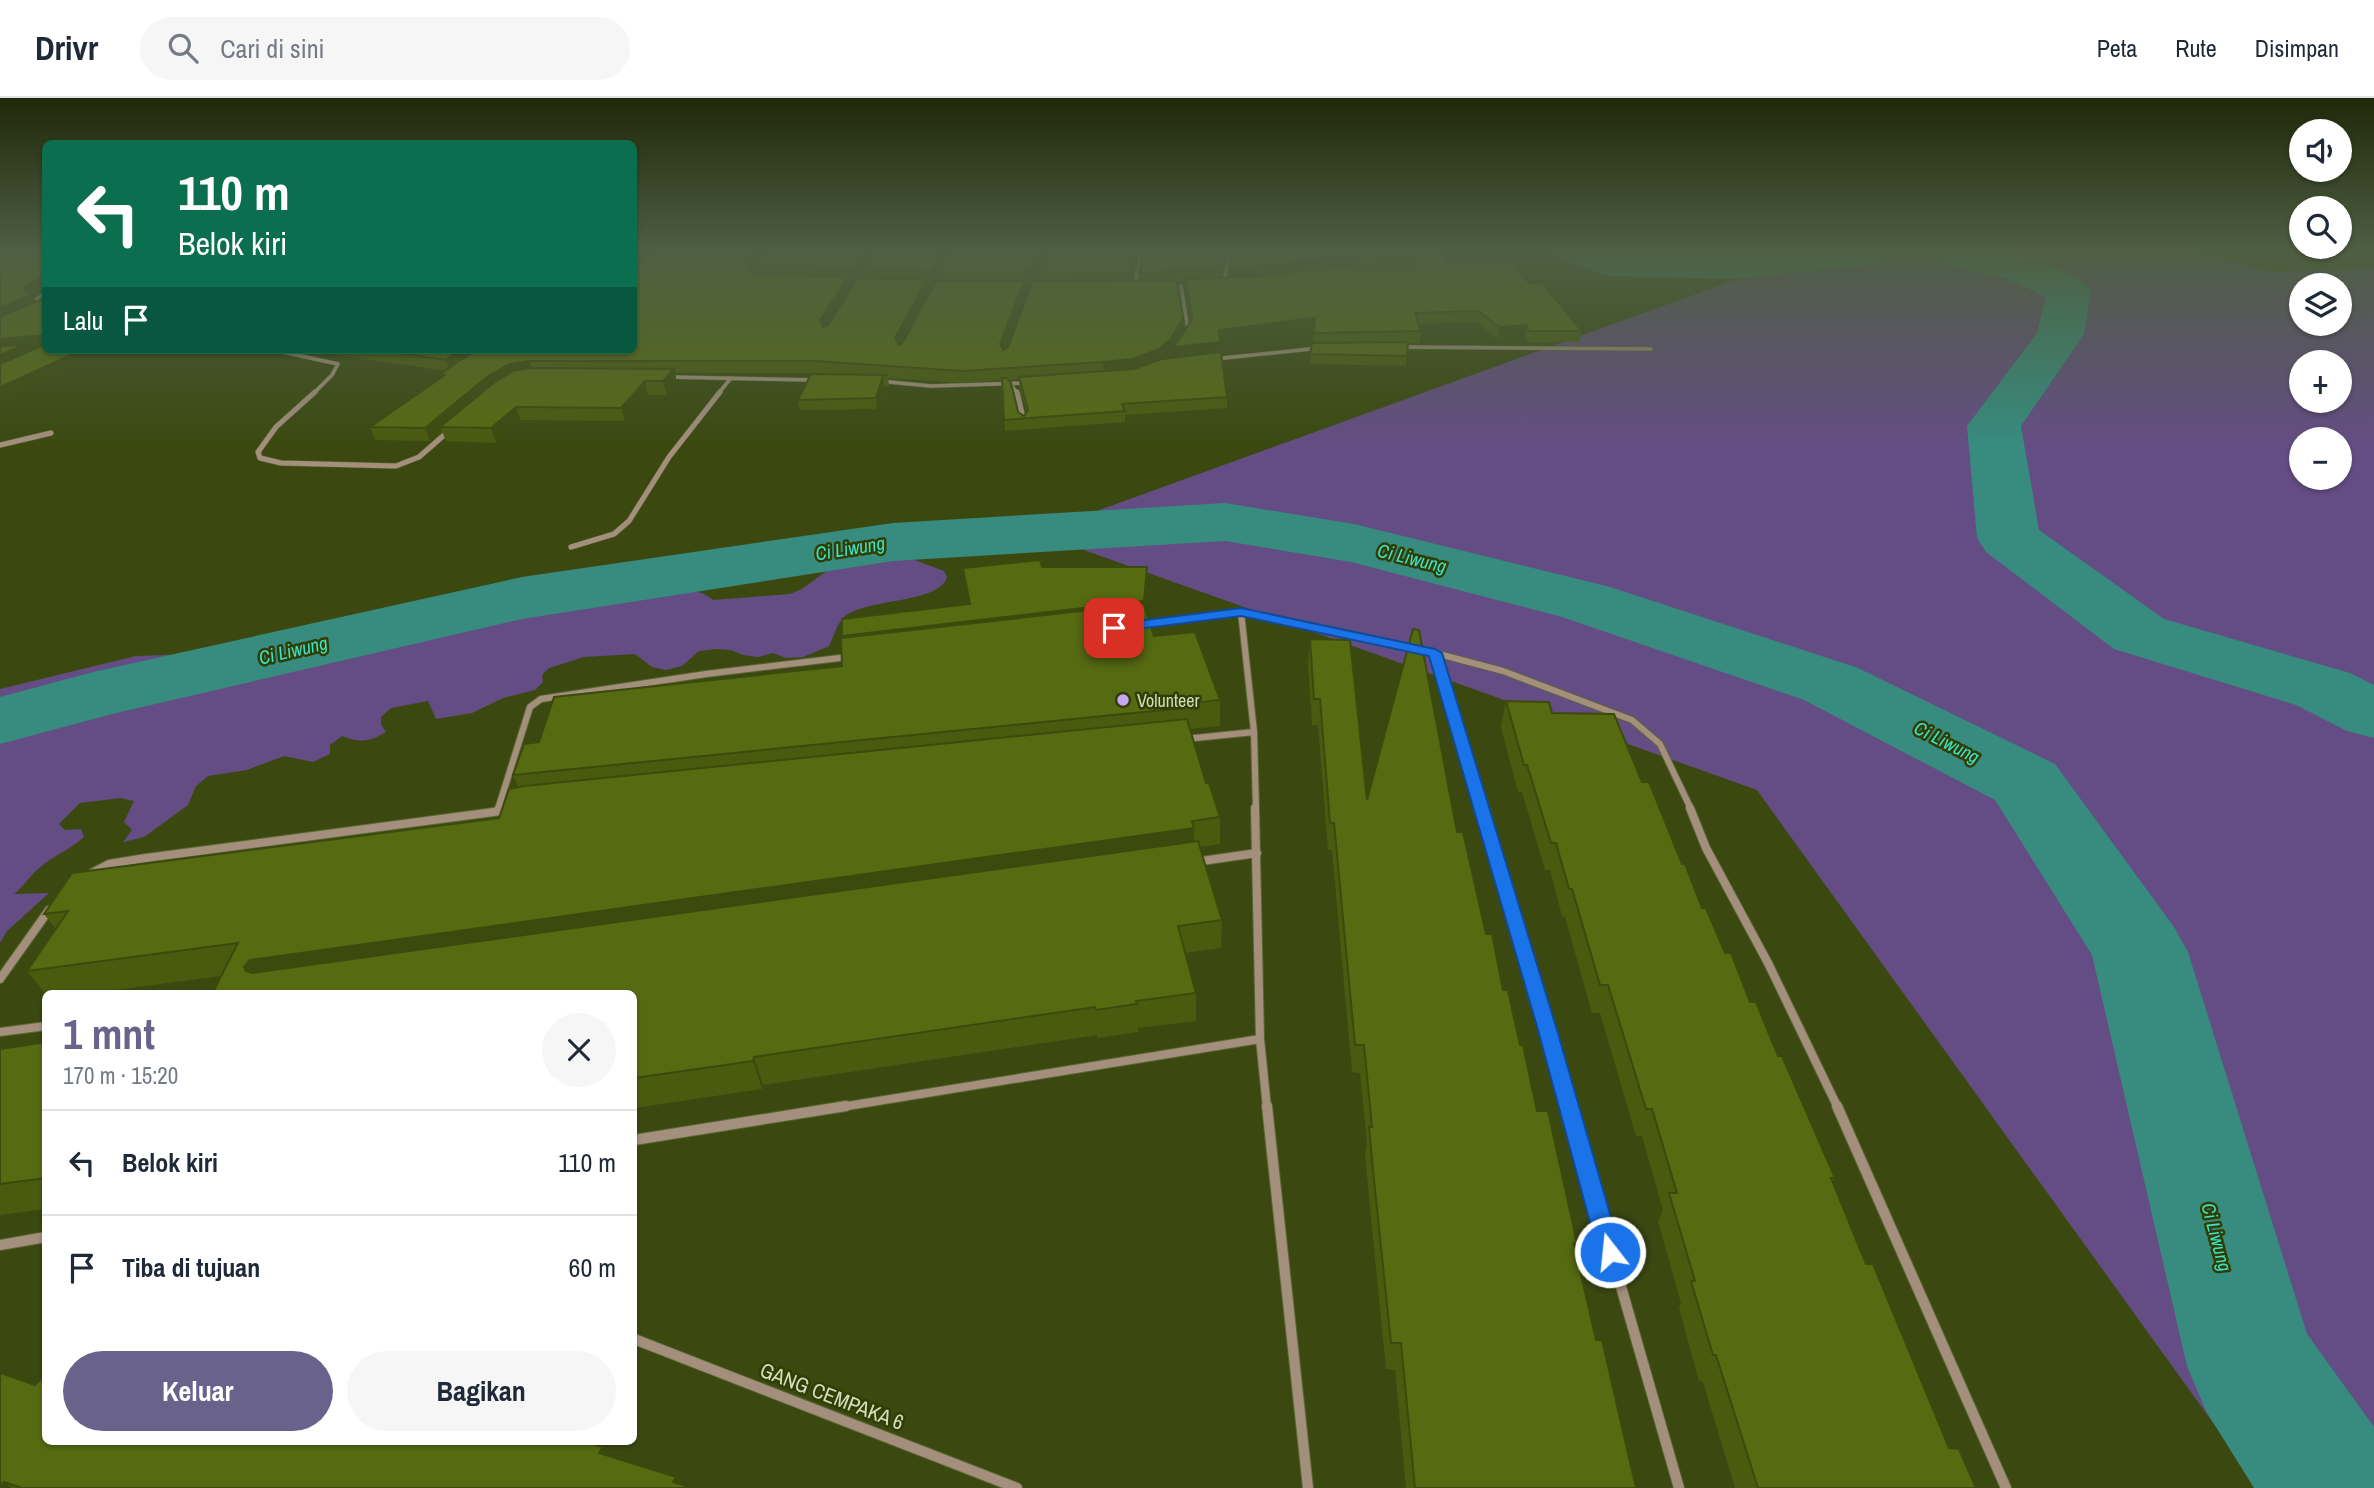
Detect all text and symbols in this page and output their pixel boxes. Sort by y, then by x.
search box [140,17,630,80]
text: Drivr [35,26,98,70]
icon: search [164,29,202,67]
text: Cari di sini [220,31,324,66]
text: Peta [2097,32,2137,64]
text: Rute [2175,32,2217,64]
text: Disimpan [2255,32,2339,64]
map controls [2289,119,2352,490]
button: sound [2289,119,2352,182]
text: 110 m [178,159,290,225]
icon: left [63,168,154,259]
button: search [2289,196,2352,259]
text: Belok kiri [178,222,287,265]
button: layers [2289,273,2352,336]
icon: arrive [117,301,155,339]
text: Lalu [63,303,103,338]
button: + [2289,350,2352,413]
button: − [2289,427,2352,490]
water label: Ci Liwung [813,530,887,566]
water label: Ci Liwung [1375,537,1449,579]
pin [1084,598,1144,658]
icon: arrive [1095,609,1133,647]
water label: Ci Liwung [256,629,330,671]
place label: Volunteer [1137,688,1199,713]
marker: Volunteer [1115,692,1131,708]
water label: Ci Liwung [1910,714,1984,770]
text: 1 mnt [63,1006,155,1062]
button: close [542,1013,616,1087]
text: 170 m · 15:20 [63,1060,178,1091]
icon: left [63,1144,101,1182]
text: Belok kiri [122,1145,218,1180]
text: 110 m [558,1145,616,1180]
water label: Ci Liwung [2195,1200,2239,1275]
position arrow [1573,1215,1647,1289]
icon: arrive [63,1249,101,1287]
text: Tiba di tujuan [122,1250,260,1285]
text: 60 m [569,1250,616,1285]
button: Keluar [63,1351,333,1431]
button: Bagikan [347,1351,616,1431]
street label: GANG CEMPAKA 6 [756,1355,908,1437]

